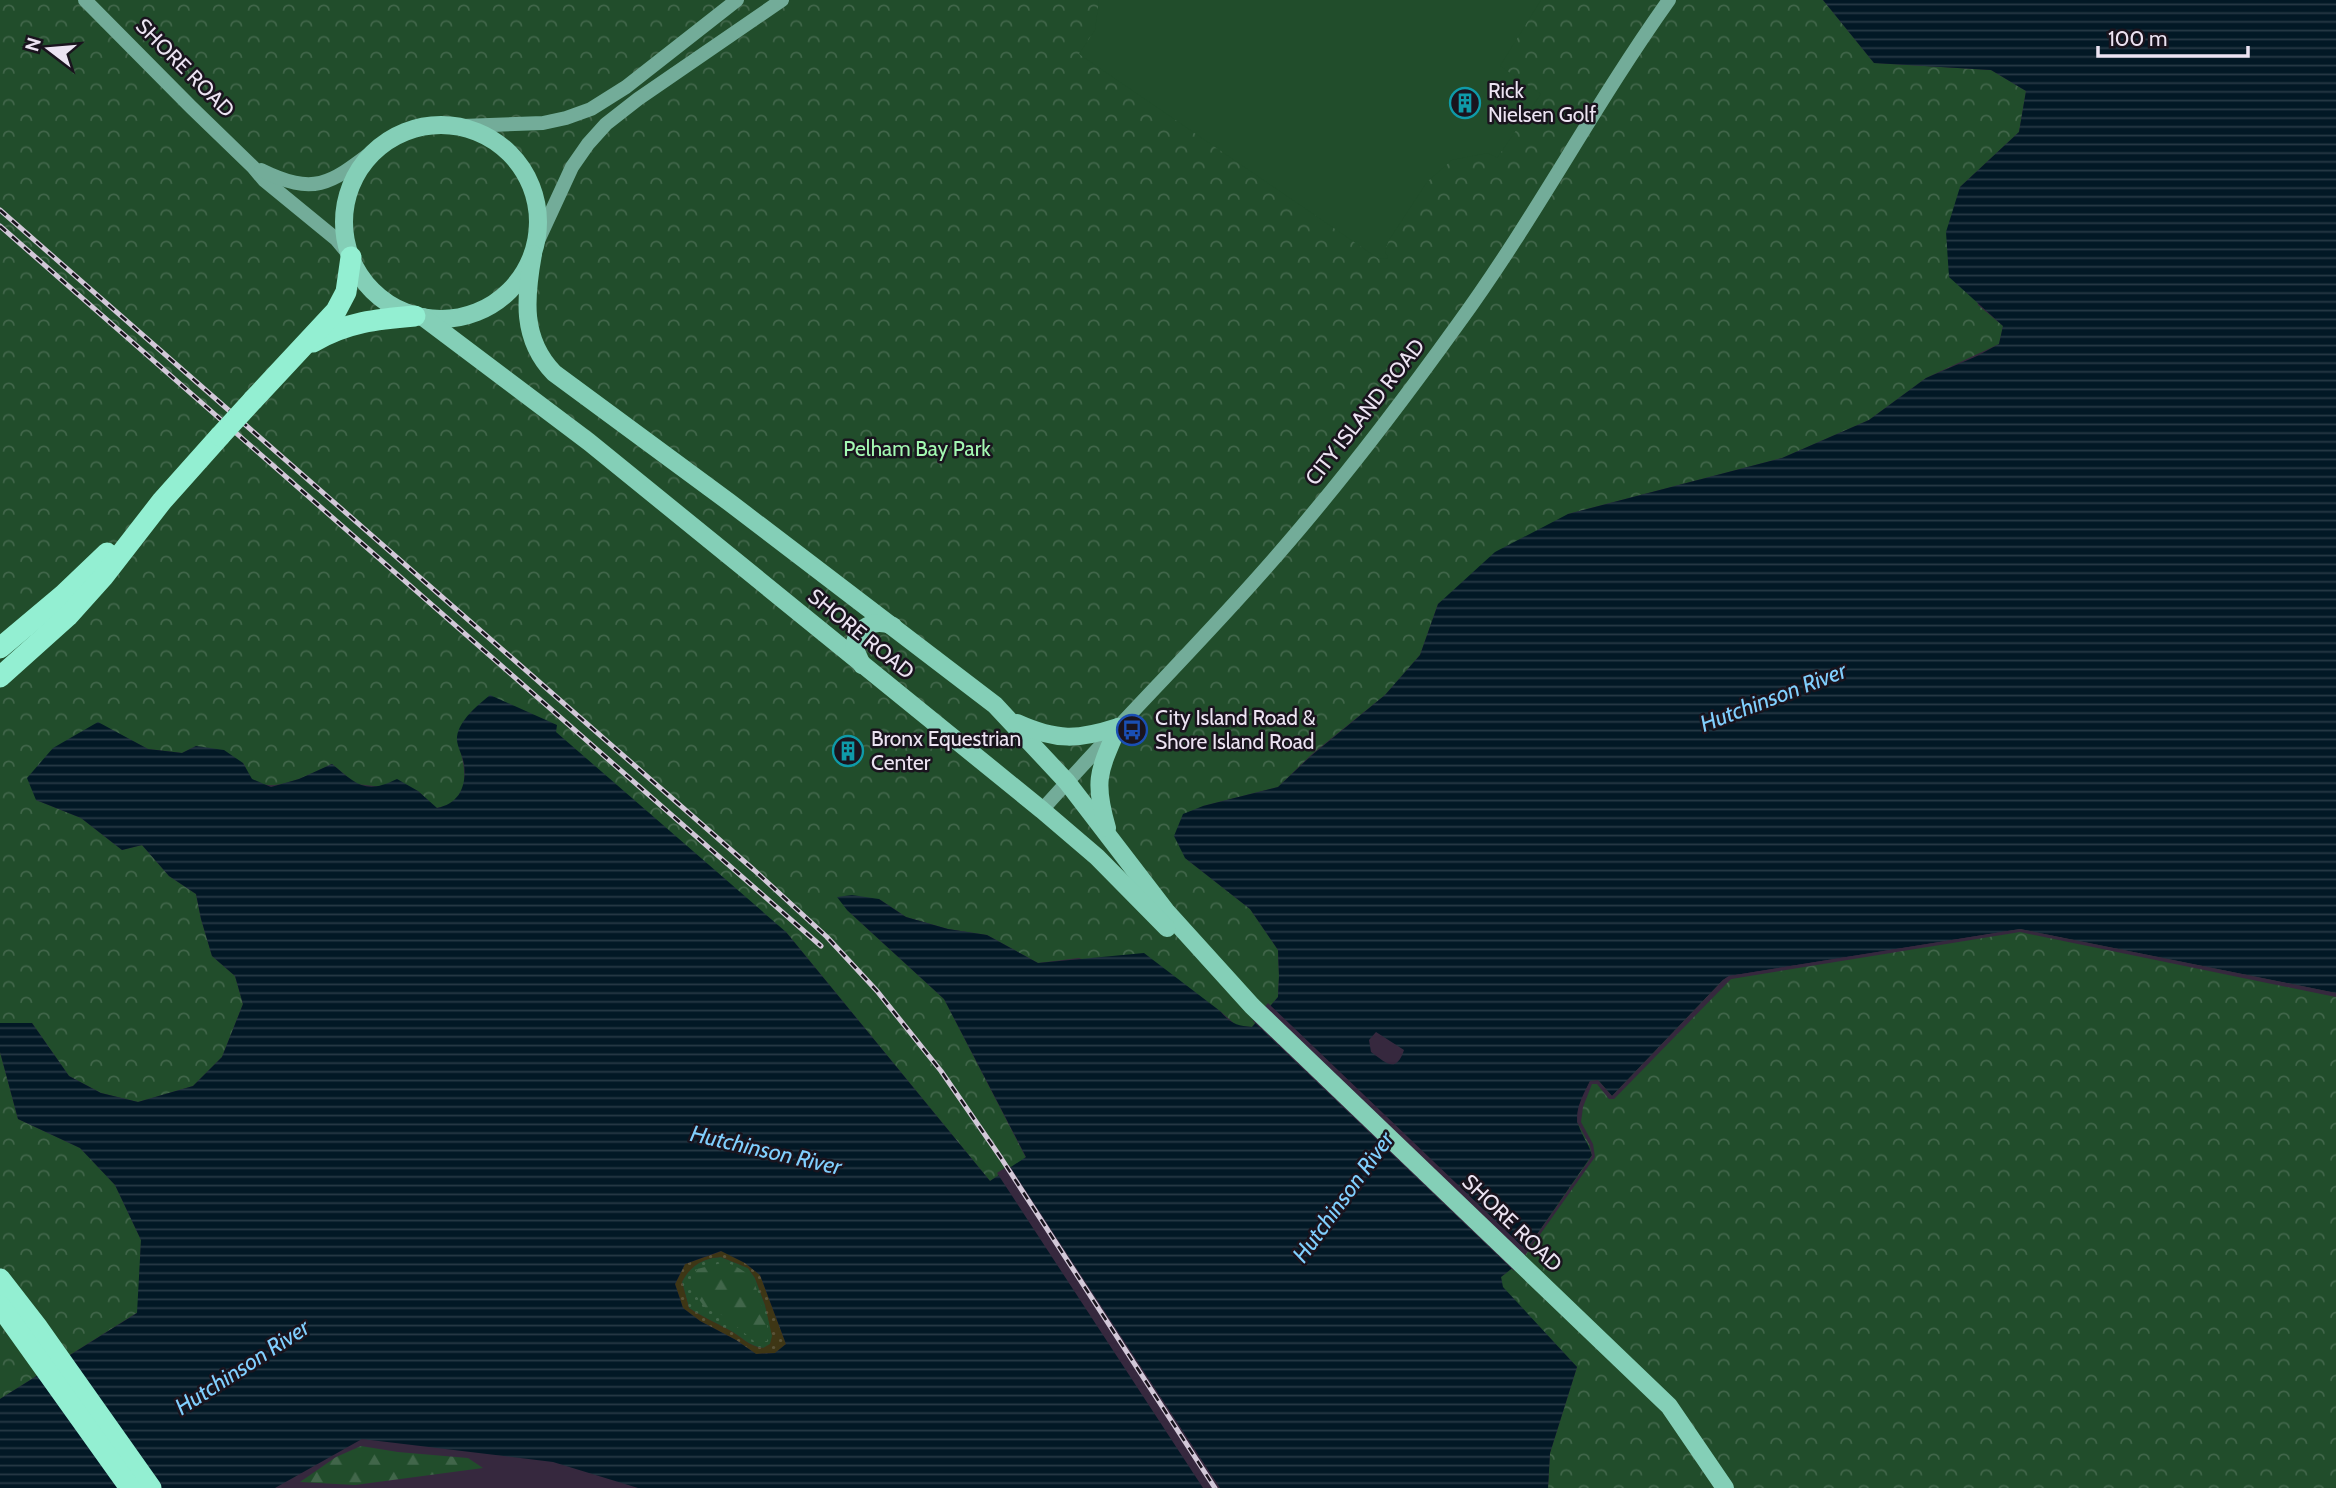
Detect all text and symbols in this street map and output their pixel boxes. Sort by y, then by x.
street label: SHORE ROAD [131,13,240,122]
north arrow [14,14,84,84]
scale bar [2098,14,2248,58]
text: 100 m [2108,26,2167,51]
text: N [20,35,46,54]
place label: Rick Nielsen Golf [1488,78,1596,127]
building icon: Rick Nielsen Golf [1448,86,1482,120]
street label: CITY ISLAND ROAD [1300,334,1429,490]
park label: Pelham Bay Park [843,436,991,461]
street label: SHORE ROAD [803,583,919,684]
water label: Hutchinson River [1696,656,1851,738]
place label: City Island Road & Shore Island Road [1155,705,1316,754]
bus stop icon: City Island Road & Shore Island Road [1115,713,1149,747]
place label: Bronx Equestrian Center [871,726,1021,775]
building icon: Bronx Equestrian Center [831,734,865,768]
water label: Hutchinson River [688,1119,845,1181]
water label: Hutchinson River [1286,1126,1400,1268]
street label: SHORE ROAD [1457,1169,1567,1276]
water label: Hutchinson River [170,1313,315,1421]

